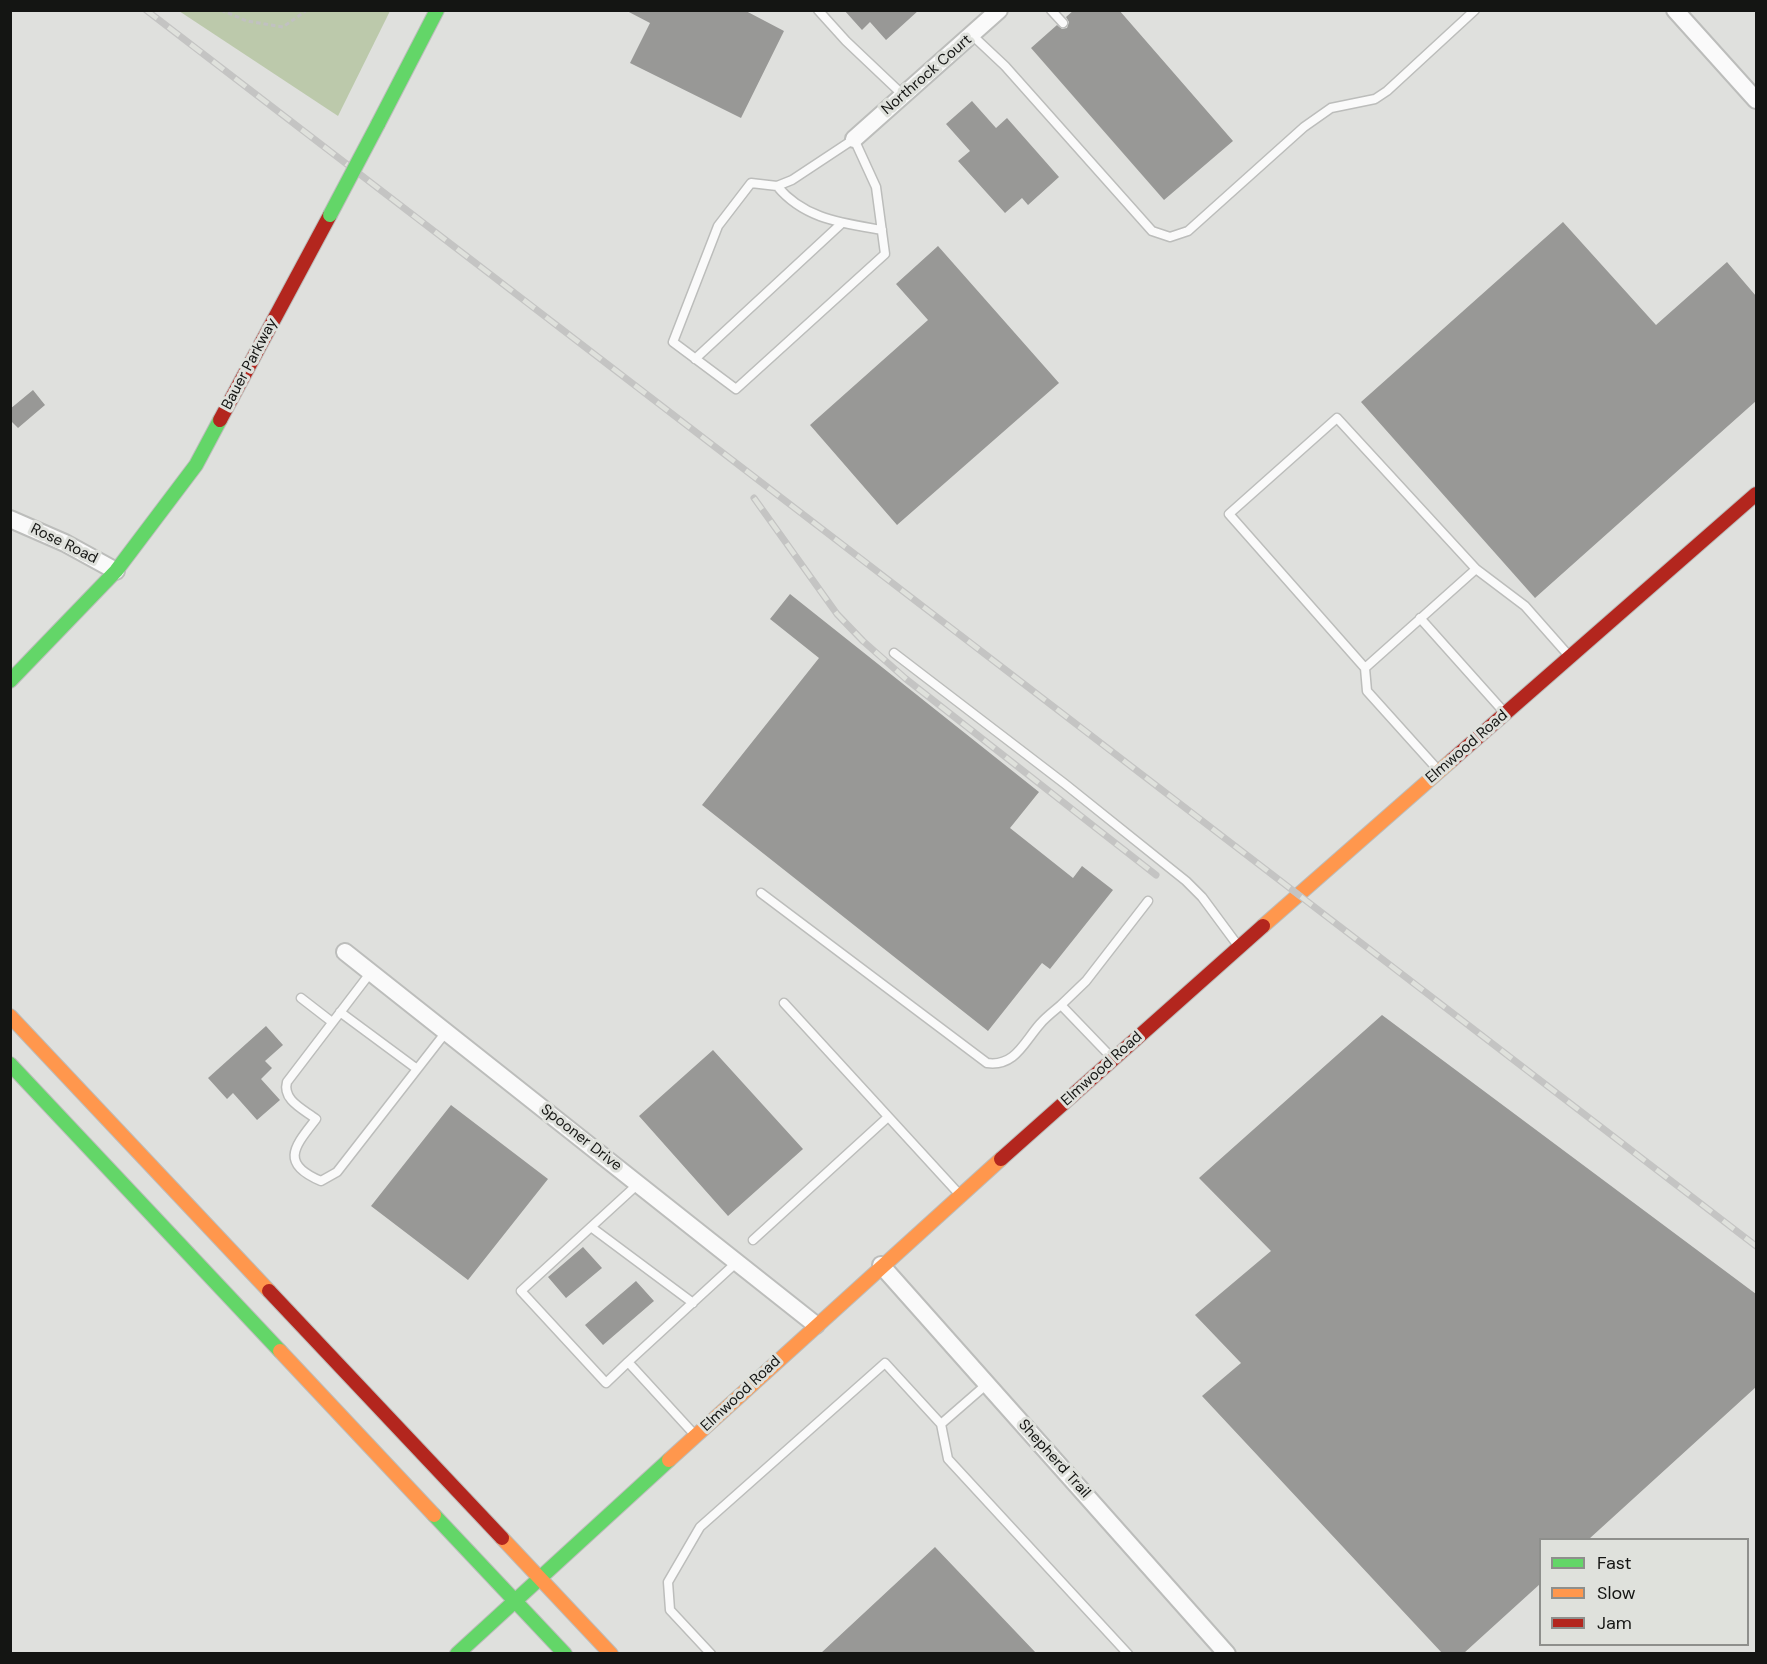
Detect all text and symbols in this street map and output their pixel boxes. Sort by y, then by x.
street label: Northrock Court [878,31,976,119]
street label: Bauer Parkway [218,315,282,413]
street label: Rose Road [28,520,100,568]
street label: Elmwood Road [1422,707,1512,787]
street label: Elmwood Road [1058,1028,1146,1110]
street label: Spooner Drive [537,1101,625,1175]
street label: Elmwood Road [697,1352,785,1436]
street label: Shepherd Trail [1014,1416,1094,1502]
legend [1539,1538,1749,1646]
text: Fast [1597,1551,1632,1575]
text: Slow [1597,1581,1636,1605]
text: Jam [1597,1611,1632,1635]

